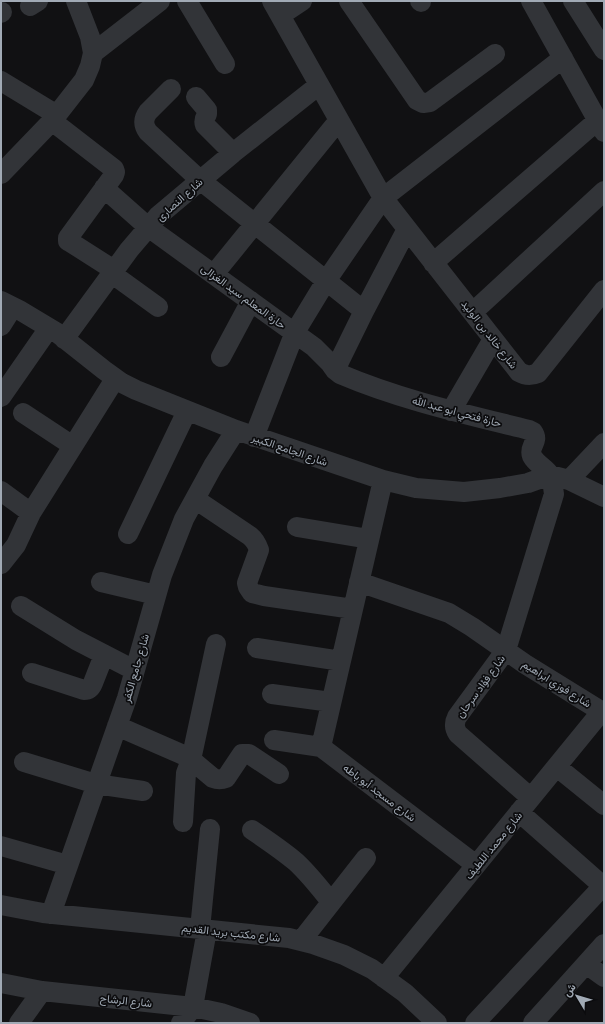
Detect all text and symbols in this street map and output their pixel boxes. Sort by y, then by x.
street label: شارع النصارى [153,175,206,225]
street label: حارة المعلم سيد الغزالى [198,261,289,333]
street label: شارع خالد بن الوليد [458,297,521,372]
street label: حارة فتحي ابو عبد الله [410,393,503,433]
street label: شارع الجامع الكبير [249,430,330,470]
street label: شارع جامع الكفر [119,632,153,705]
street label: شارع فؤاد سرحان [453,652,509,721]
street label: شارع فوزي ابراهيم [518,657,594,713]
street label: شارع مسجد أبو باطه [340,760,419,825]
street label: شارع محمد اللطيف [462,808,526,883]
street label: شارع مكتب بريد القديم [181,920,281,946]
north arrow [557,976,597,1016]
text: ش [560,980,579,999]
street label: شارع الرشاح [99,991,153,1011]

